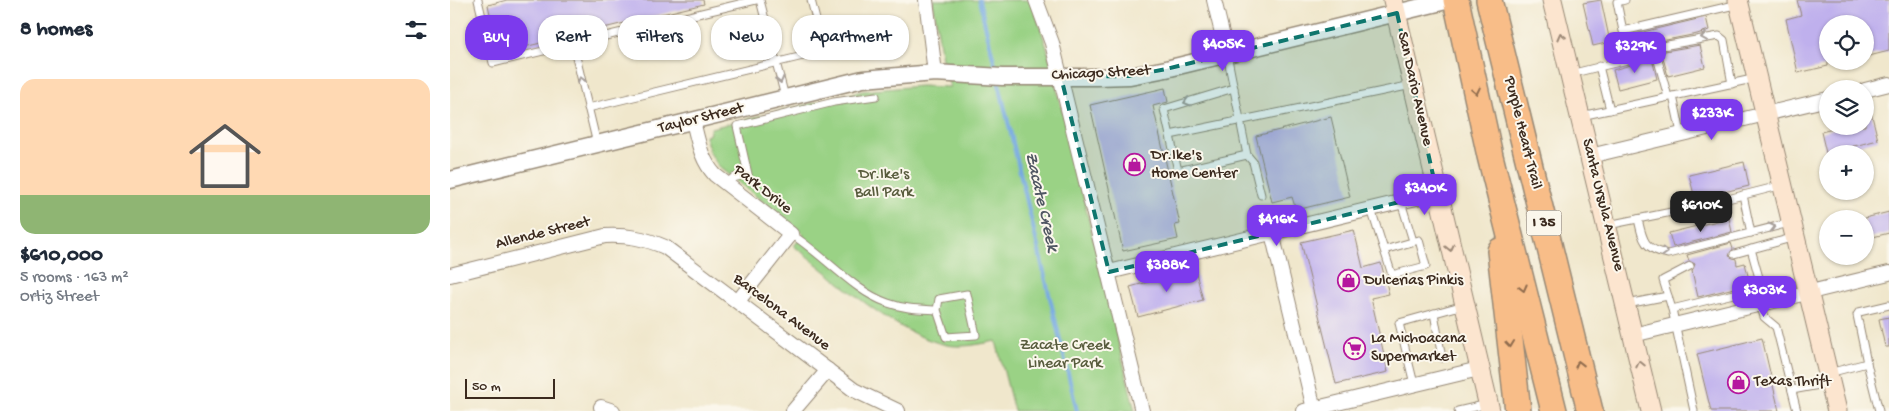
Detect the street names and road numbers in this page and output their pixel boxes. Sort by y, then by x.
street label: San Dario Avenue [1392,30,1437,149]
street label: Chicago Street [1051,62,1152,86]
street label: Purple Heart Trail [1499,74,1545,191]
street label: Taylor Street [656,99,747,139]
street label: Santa Ursula Avenue [1576,137,1628,274]
street label: Park Drive [728,161,796,219]
road number: I 35 [1526,210,1562,236]
street label: Allende Street [494,213,594,255]
street label: Barcelona Avenue [728,270,834,356]

